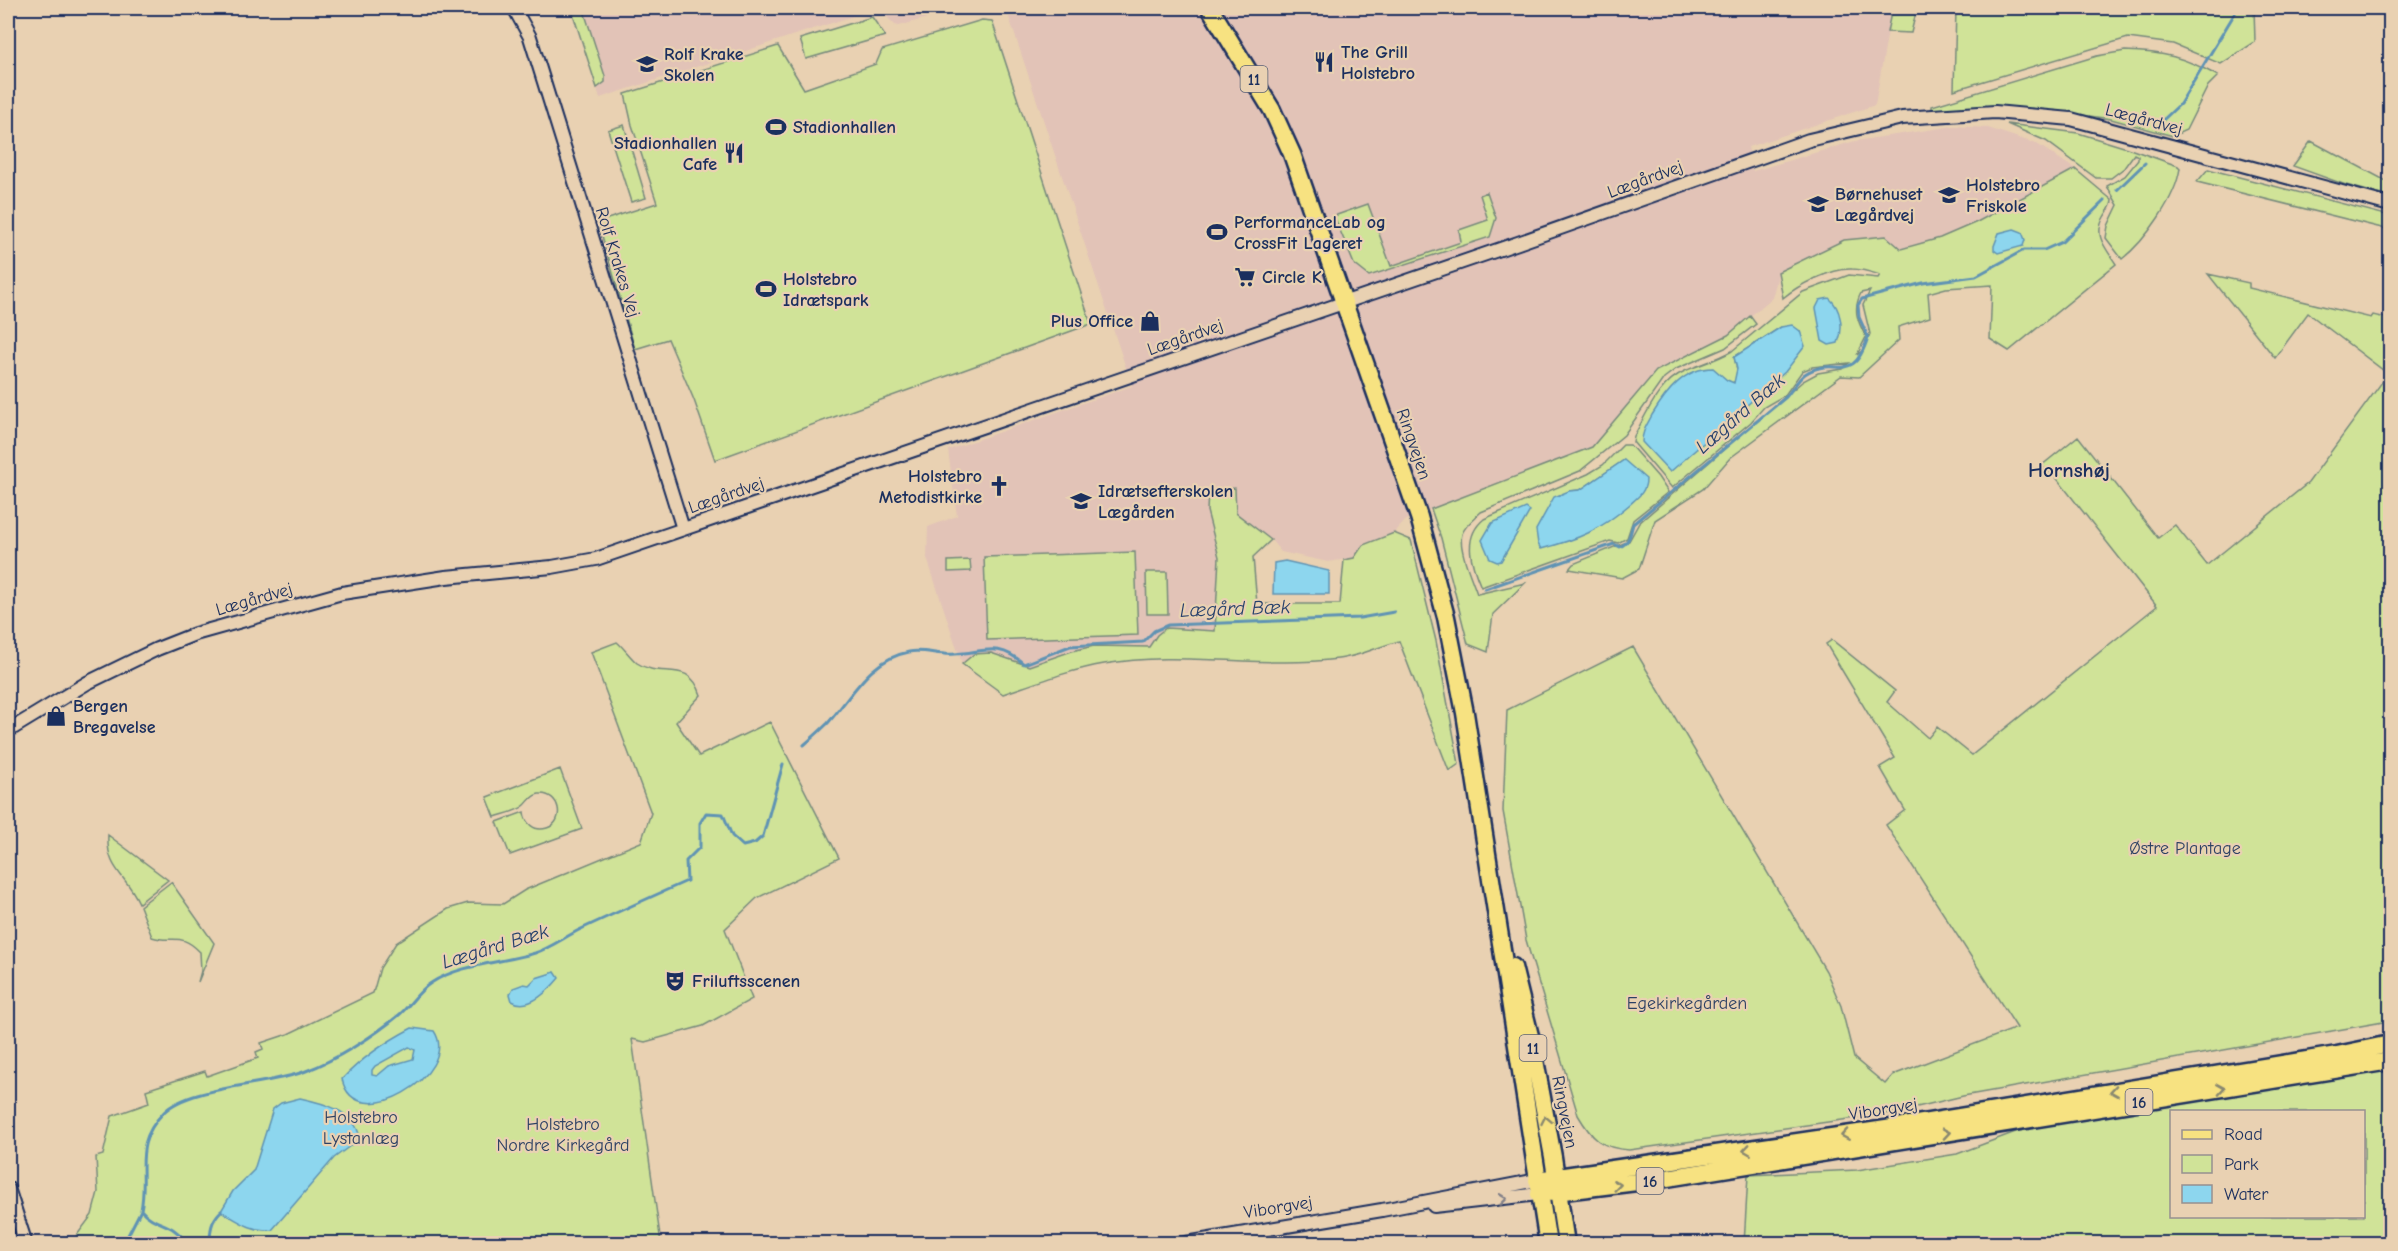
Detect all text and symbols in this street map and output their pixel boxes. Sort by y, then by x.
place label: The Grill Holstebro [1341,42,1415,84]
place label: Rolf Krake Skolen [664,44,744,86]
restaurant icon: The Grill Holstebro [1312,50,1336,74]
school or university icon: Rolf Krake Skolen [635,52,659,76]
road number: 11 [1240,66,1268,92]
street label: Lægårdvej [2103,99,2185,140]
sports icon: Stadionhallen [764,115,788,139]
place label: Stadionhallen [793,117,896,138]
place label: Stadionhallen Cafe [614,133,717,175]
restaurant icon: Stadionhallen Cafe [722,141,746,165]
street label: Lægårdvej [1605,156,1686,203]
place label: Holstebro Friskole [1966,175,2040,217]
school or university icon: Holstebro Friskole [1937,183,1961,207]
place label: Børnehuset Lægårdvej [1835,184,1923,226]
school or university icon: Børnehuset Lægårdvej [1806,192,1830,216]
street label: Rolf Krakes Vej [591,205,644,320]
place label: PerformanceLab og CrossFit Lageret [1234,212,1386,254]
sports icon: PerformanceLab og CrossFit Lageret [1205,220,1229,244]
supermarket icon: Circle K [1233,265,1257,289]
place label: Circle K [1262,267,1322,288]
place label: Holstebro Idrætspark [783,269,869,311]
sports icon: Holstebro Idrætspark [754,277,778,301]
shop icon: Plus Office [1138,309,1162,333]
place label: Plus Office [1051,311,1133,332]
street label: Lægårdvej [1144,315,1226,360]
water label: Lægård Bæk [1691,368,1790,458]
street label: Ringvejen [1392,406,1435,482]
district label: Hornshøj [2028,458,2110,482]
place label: Holstebro Metodistkirke [879,466,982,508]
street label: Lægårdvej [685,473,767,518]
church icon: Holstebro Metodistkirke [987,474,1011,498]
place label: Idrætsefterskolen Lægården [1098,481,1233,523]
school or university icon: Idrætsefterskolen Lægården [1069,489,1093,513]
street label: Lægårdvej [213,579,295,620]
water label: Lægård Bæk [1179,595,1291,622]
place label: Bergen Bregavelse [73,696,156,738]
shop icon: Bergen Bregavelse [44,704,68,728]
park label: Østre Plantage [2129,838,2241,859]
water label: Lægård Bæk [439,919,552,974]
theatre icon: Friluftsscenen [663,969,687,993]
place label: Friluftsscenen [692,971,800,992]
park label: Egekirkegården [1627,993,1747,1014]
road number: 11 [1520,1035,1546,1061]
street label: Ringvejen [1547,1074,1582,1150]
one-way arrow [2216,1083,2226,1095]
one-way arrow [2109,1084,2118,1096]
road number: 16 [2126,1089,2152,1115]
street label: Viborgvej [1847,1094,1919,1125]
park label: Holstebro Lystanlæg [323,1107,399,1149]
legend [2170,1110,2365,1218]
park label: Holstebro Nordre Kirkegård [497,1114,629,1156]
one-way arrow [1540,1115,1553,1125]
text: Road [2224,1124,2263,1145]
one-way arrow [1940,1127,1950,1140]
one-way arrow [1841,1128,1851,1141]
one-way arrow [1742,1143,1751,1155]
text: Park [2224,1154,2259,1175]
road number: 16 [1636,1168,1664,1194]
one-way arrow [1612,1179,1621,1191]
text: Water [2224,1184,2269,1205]
street label: Viborgvej [1242,1192,1314,1223]
one-way arrow [1498,1193,1508,1205]

